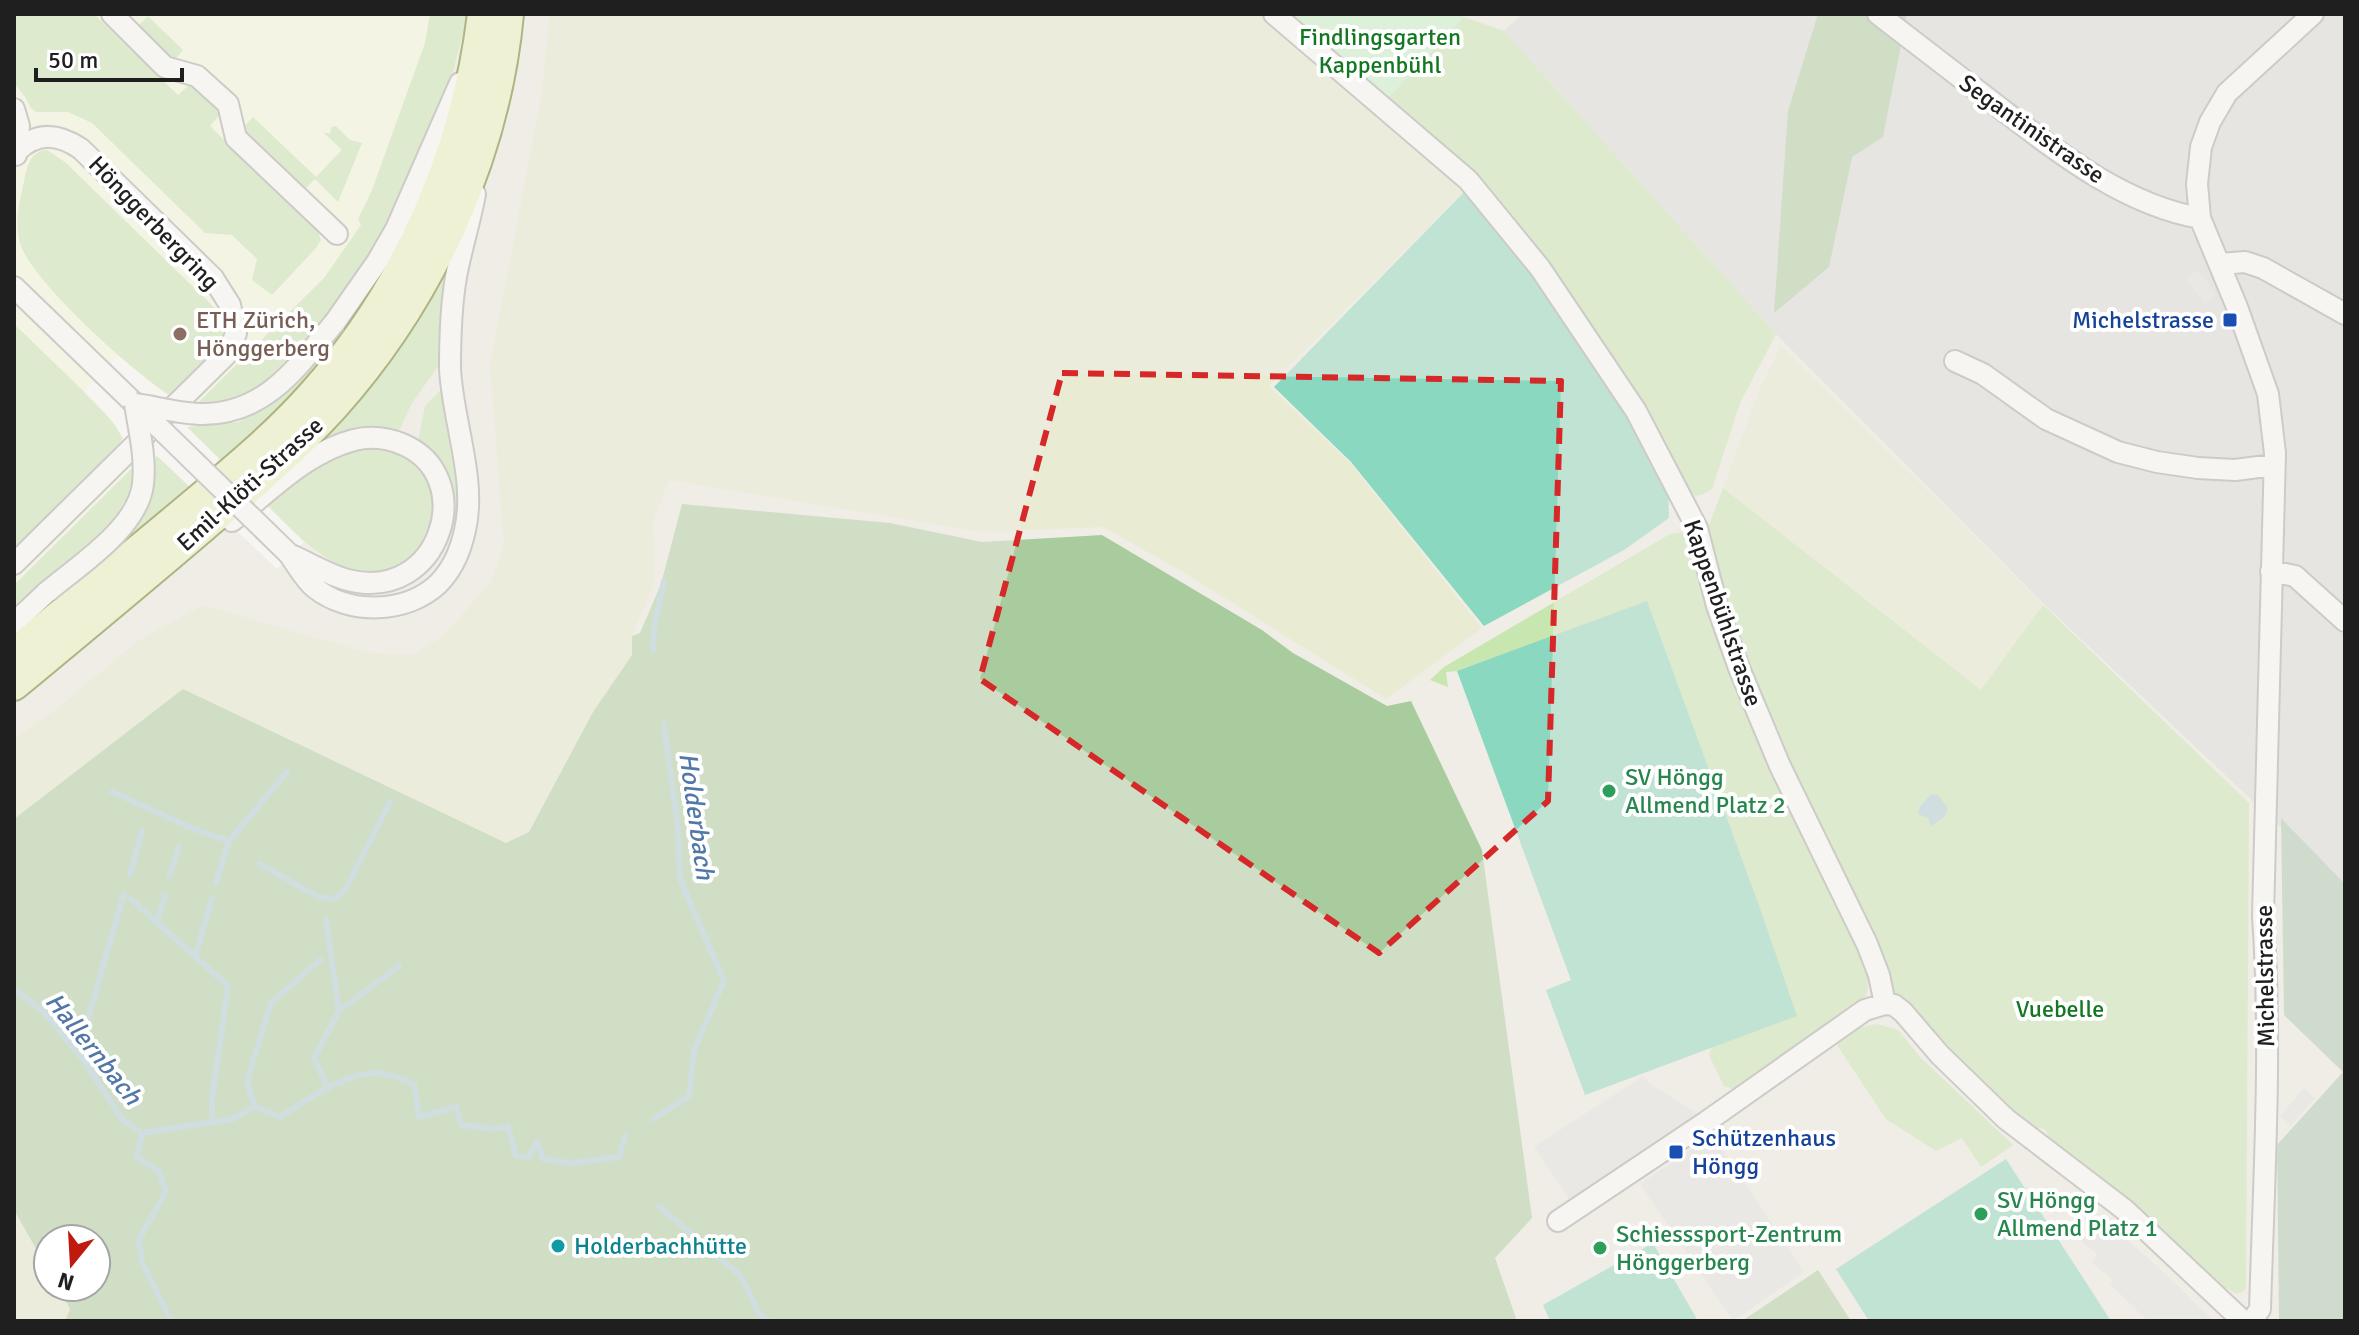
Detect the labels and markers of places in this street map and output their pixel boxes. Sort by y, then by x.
place label: ETH Zürich, Hönggerberg [196,305,330,363]
place label: Michelstrasse [2072,305,2214,335]
marker: Michelstrasse [2221,311,2239,329]
marker: ETH Zürich, Hönggerberg [171,325,189,343]
place label: SV Höngg Allmend Platz 2 [1625,762,1786,820]
marker: SV Höngg Allmend Platz 2 [1600,782,1618,800]
place label: Schützenhaus Höngg [1692,1123,1836,1181]
marker: Schützenhaus Höngg [1667,1143,1685,1161]
place label: SV Höngg Allmend Platz 1 [1997,1185,2158,1243]
marker: SV Höngg Allmend Platz 1 [1972,1205,1990,1223]
place label: Schiesssport-Zentrum Hönggerberg [1616,1219,1842,1277]
place label: Holderbachhütte [574,1231,747,1261]
marker: Holderbachhütte [549,1237,567,1255]
marker: Schiesssport-Zentrum Hönggerberg [1591,1239,1609,1257]

